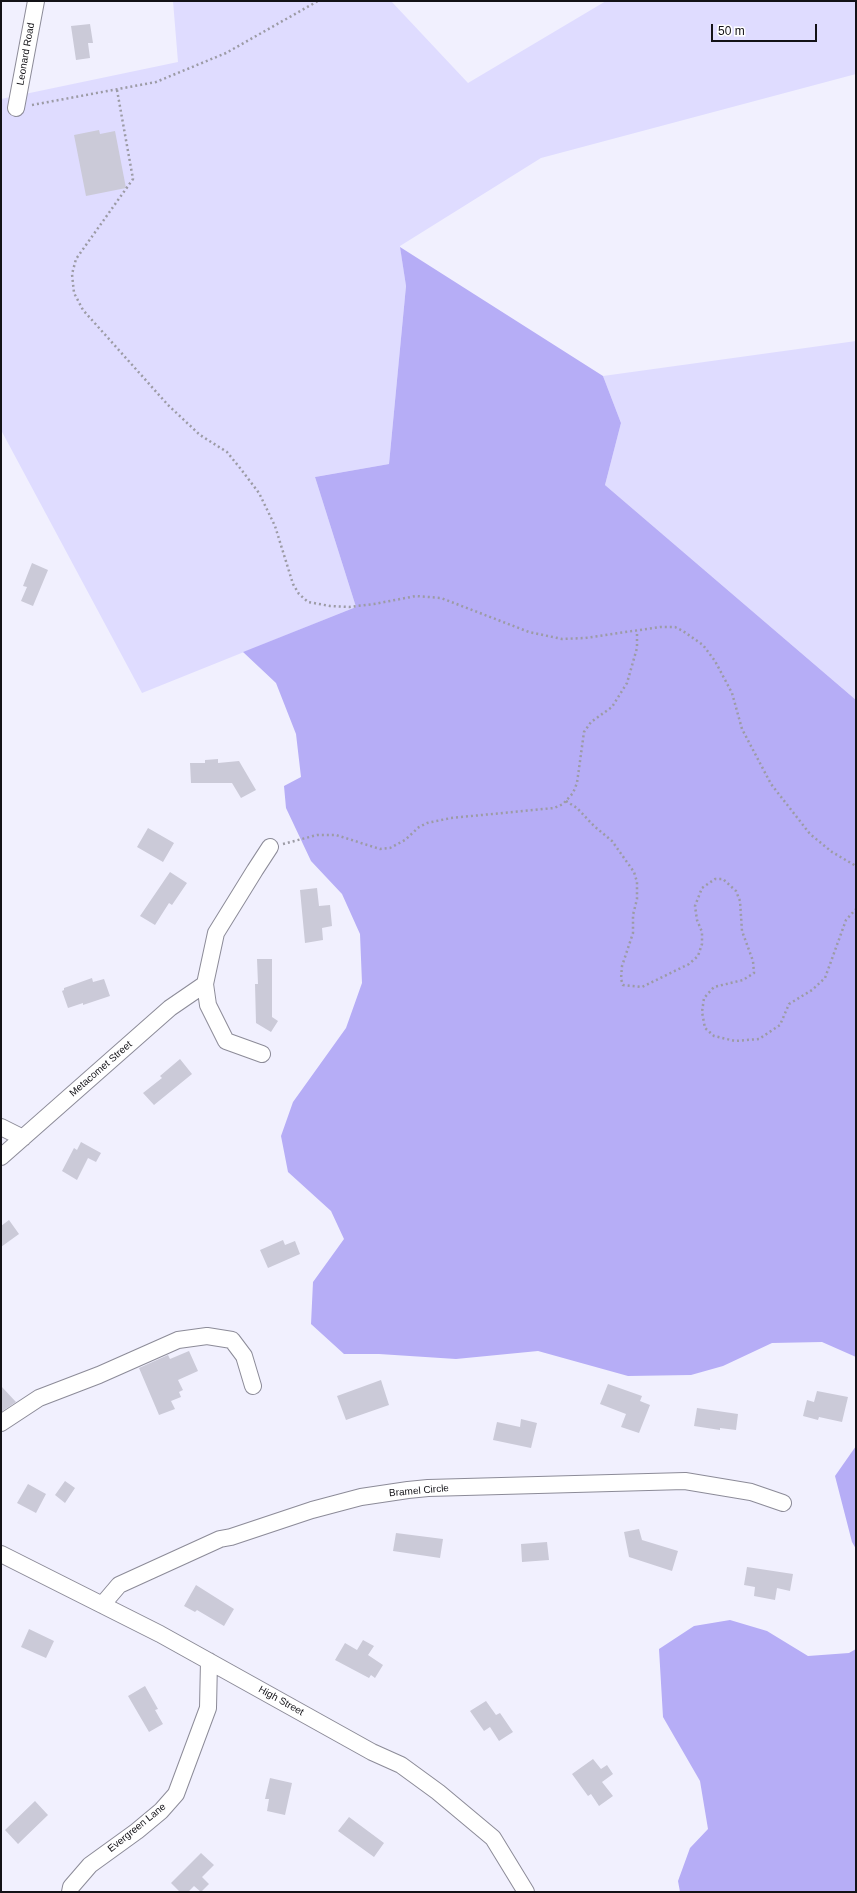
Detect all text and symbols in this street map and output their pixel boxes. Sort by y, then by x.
scale bar [713,16,819,42]
street label: Leonard Road [15,22,37,86]
text: 50 m [718,24,745,38]
street label: Metacomet Street [67,1039,135,1099]
street label: Bramel Circle [389,1482,449,1500]
street label: High Street [256,1684,306,1718]
street label: Evergreen Lane [106,1801,168,1855]

